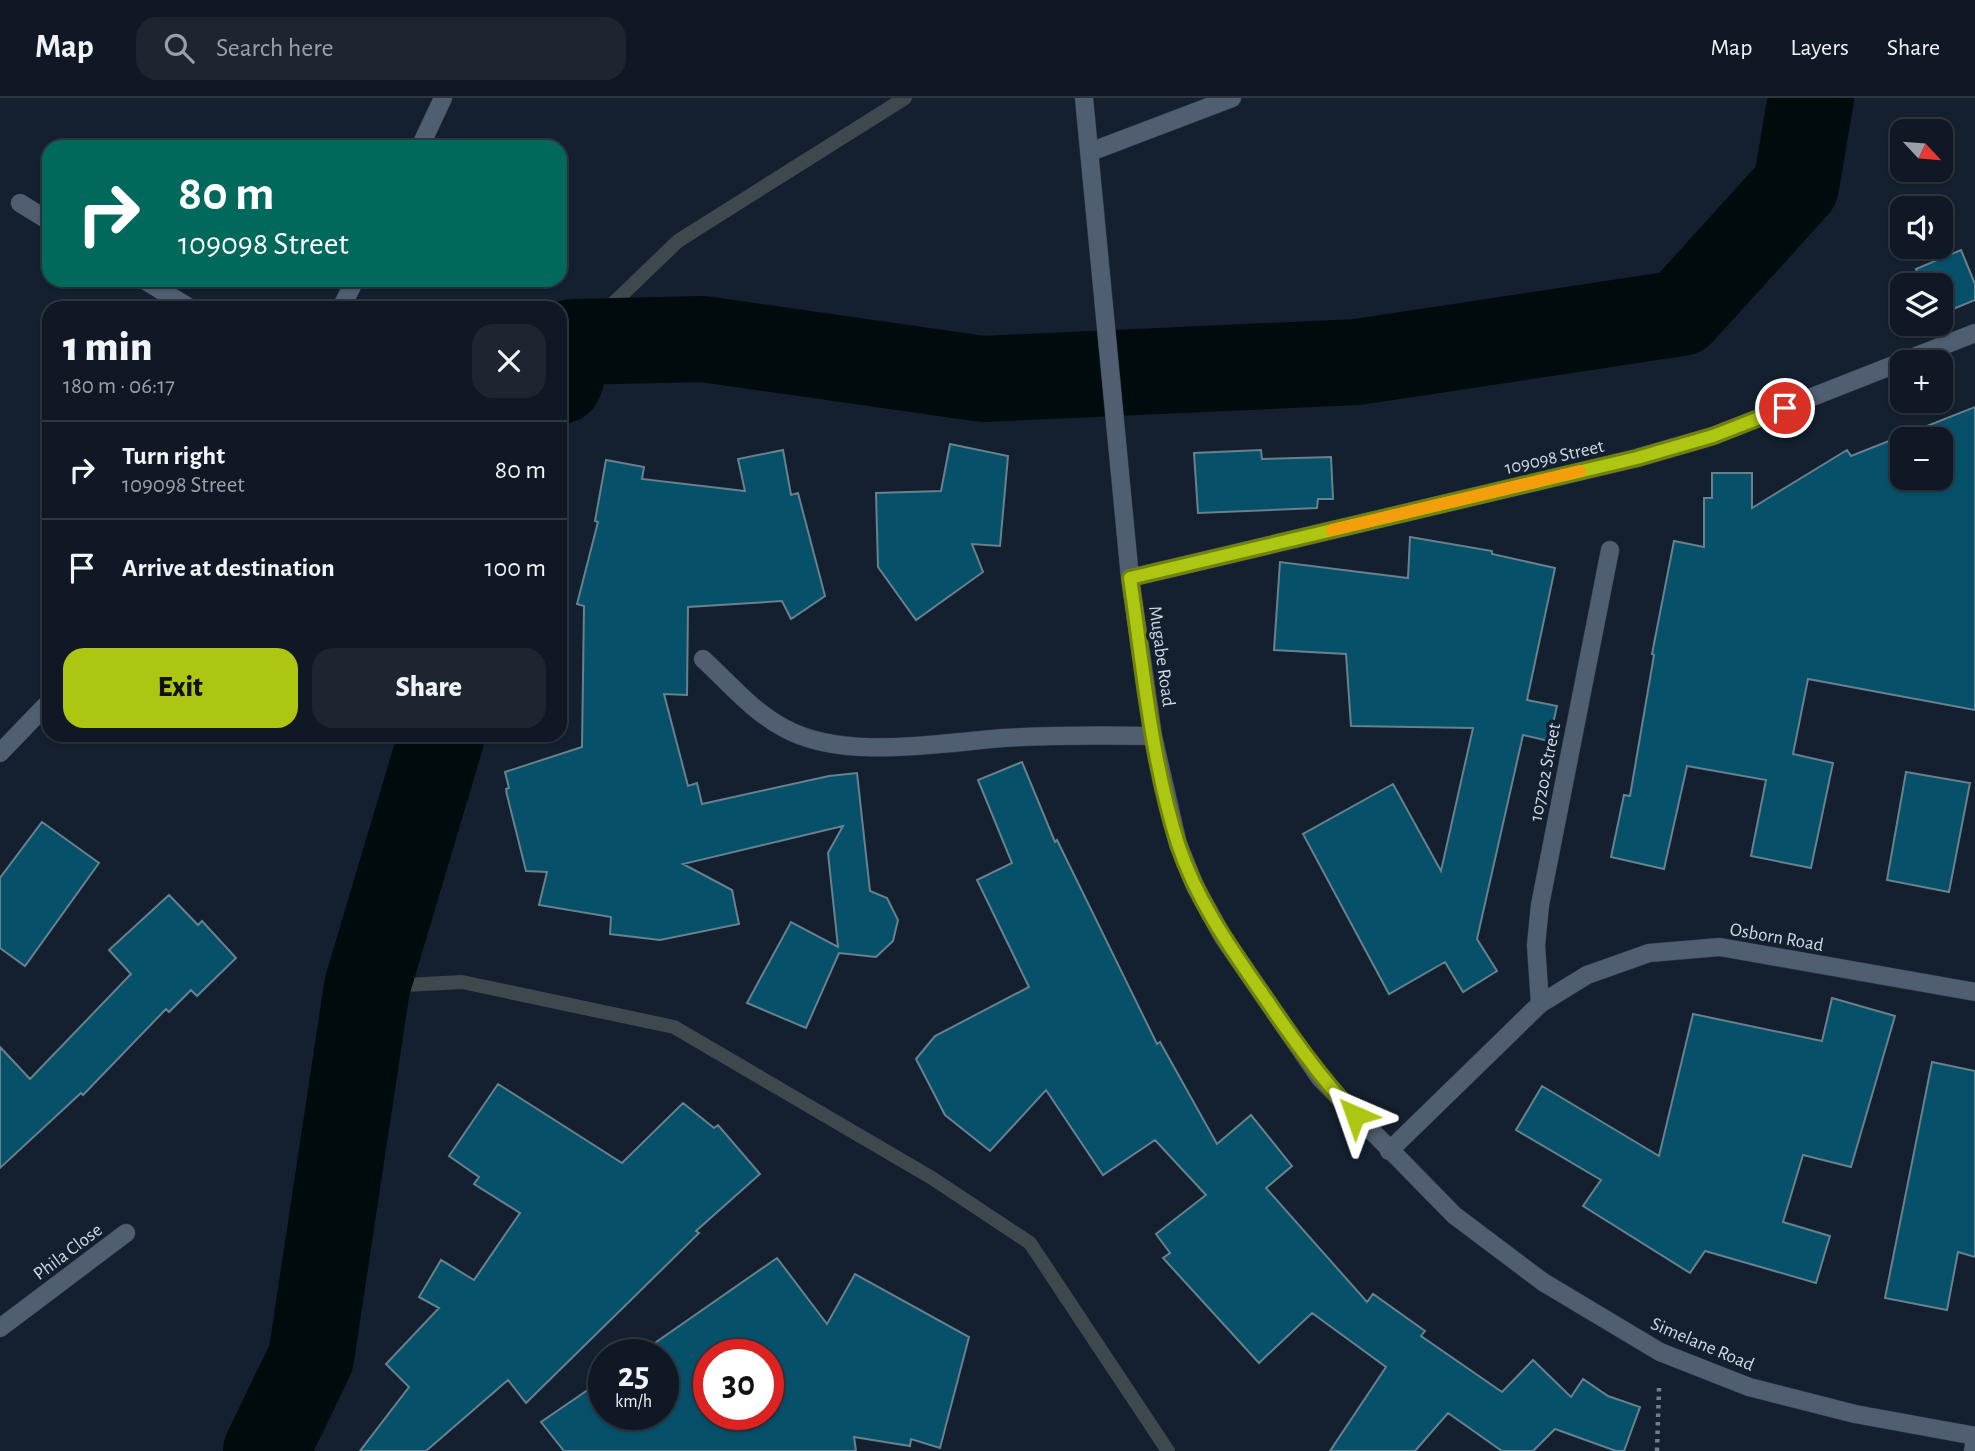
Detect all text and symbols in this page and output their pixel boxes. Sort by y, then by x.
search box [136,17,626,80]
icon: search [160,29,198,67]
text: Map [35,31,94,64]
text: Search here [216,35,334,61]
text: Map [1710,36,1752,60]
text: Layers [1790,36,1849,60]
text: Share [1887,36,1940,60]
north arrow [1890,119,1953,182]
map controls [1890,119,1953,490]
icon: right [63,168,154,259]
text: 80 m [178,170,275,219]
button: sound [1890,196,1953,259]
text: 109098 Street [178,228,349,260]
button: layers [1890,273,1953,336]
button: close [472,324,546,398]
text: 1 min [63,326,152,368]
button: + [1890,350,1953,413]
text: 180 m · 06:17 [63,375,175,398]
pin [1755,378,1815,438]
icon: arrive [1766,389,1804,427]
button: − [1890,427,1953,490]
street label: 109098 Street [1503,437,1606,478]
text: Turn right [122,443,225,469]
icon: right [63,451,101,489]
text: 80 m [495,457,546,483]
text: 109098 Street [122,474,245,497]
icon: arrive [63,549,101,587]
text: Arrive at destination [122,555,335,581]
text: 100 m [485,555,546,581]
street label: Mugabe Road [1145,605,1178,708]
button: Exit [63,648,298,728]
button: Share [312,648,546,728]
street label: 107202 Street [1527,722,1564,823]
street label: Osborn Road [1728,920,1825,955]
position arrow [1318,1078,1392,1152]
street label: Phila Close [30,1220,106,1284]
street label: Simelane Road [1648,1314,1757,1375]
speed limit sign: 30 [693,1339,784,1430]
text: 25 [618,1358,649,1393]
text: km/h [615,1393,652,1411]

